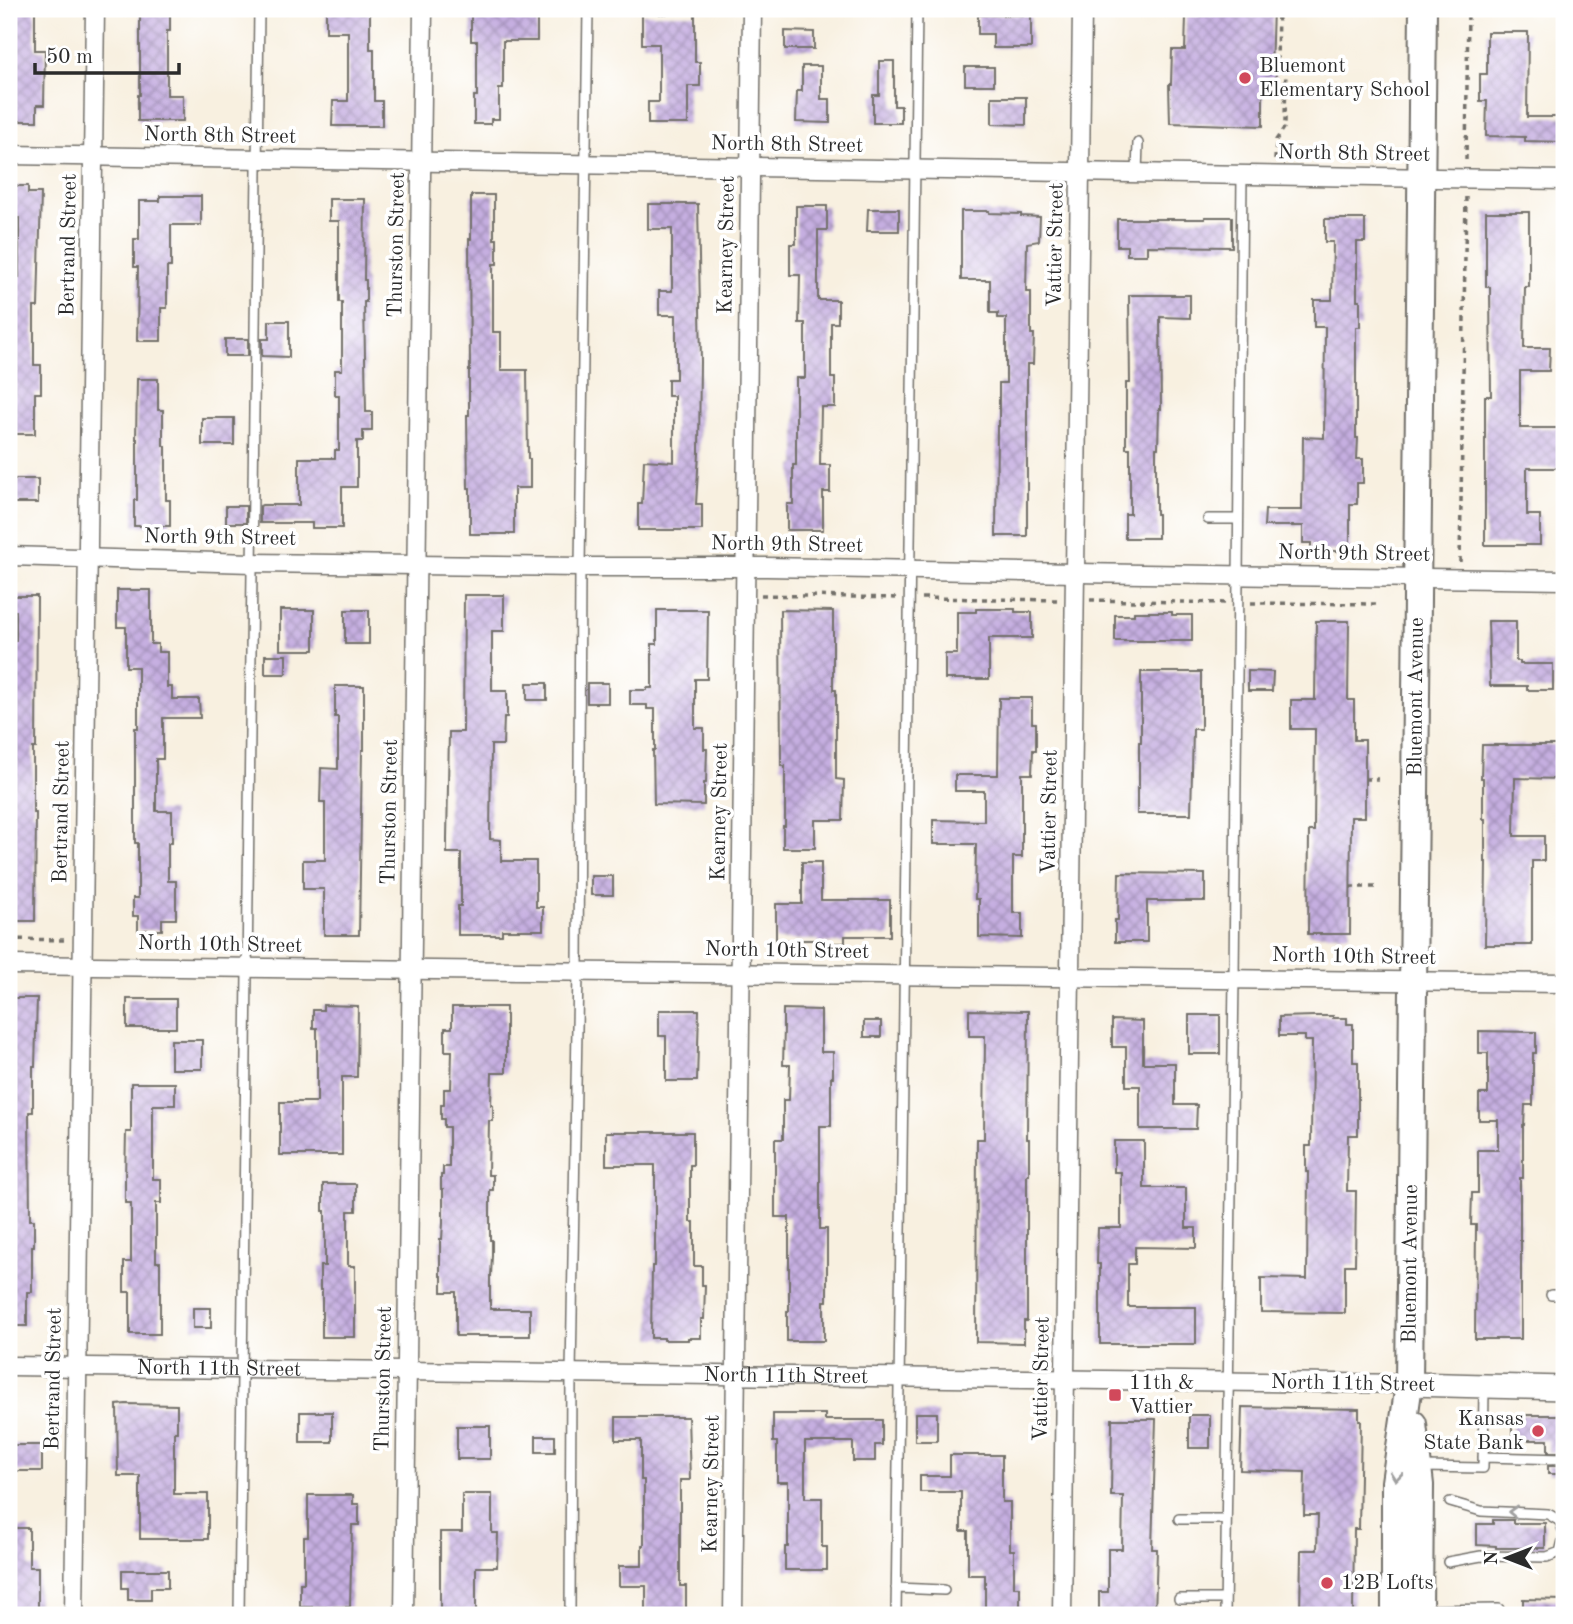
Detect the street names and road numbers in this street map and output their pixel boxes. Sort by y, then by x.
street label: North 8th Street [144,124,296,148]
street label: North 8th Street [711,133,863,157]
street label: North 8th Street [1278,142,1430,166]
street label: Thurston Street [385,172,409,318]
street label: Bertrand Street [57,173,81,317]
street label: Kearney Street [715,176,739,314]
street label: Vattier Street [1044,182,1068,308]
street label: North 9th Street [144,526,296,550]
street label: North 9th Street [711,533,863,557]
street label: North 9th Street [1278,542,1430,566]
street label: Bluemont Avenue [1405,617,1427,777]
street label: Thurston Street [378,739,402,885]
street label: Bertrand Street [50,740,74,884]
street label: Kearney Street [708,743,732,881]
street label: Vattier Street [1038,749,1062,875]
street label: North 10th Street [138,933,302,957]
street label: North 10th Street [705,939,869,963]
street label: North 10th Street [1272,945,1436,969]
street label: Bluemont Avenue [1399,1184,1422,1344]
street label: Thurston Street [372,1306,396,1452]
street label: Bertrand Street [42,1307,66,1451]
street label: Vattier Street [1030,1316,1054,1442]
street label: North 11th Street [137,1357,301,1380]
street label: North 11th Street [703,1364,868,1388]
street label: North 11th Street [1271,1372,1435,1396]
street label: Kearney Street [700,1415,724,1553]

